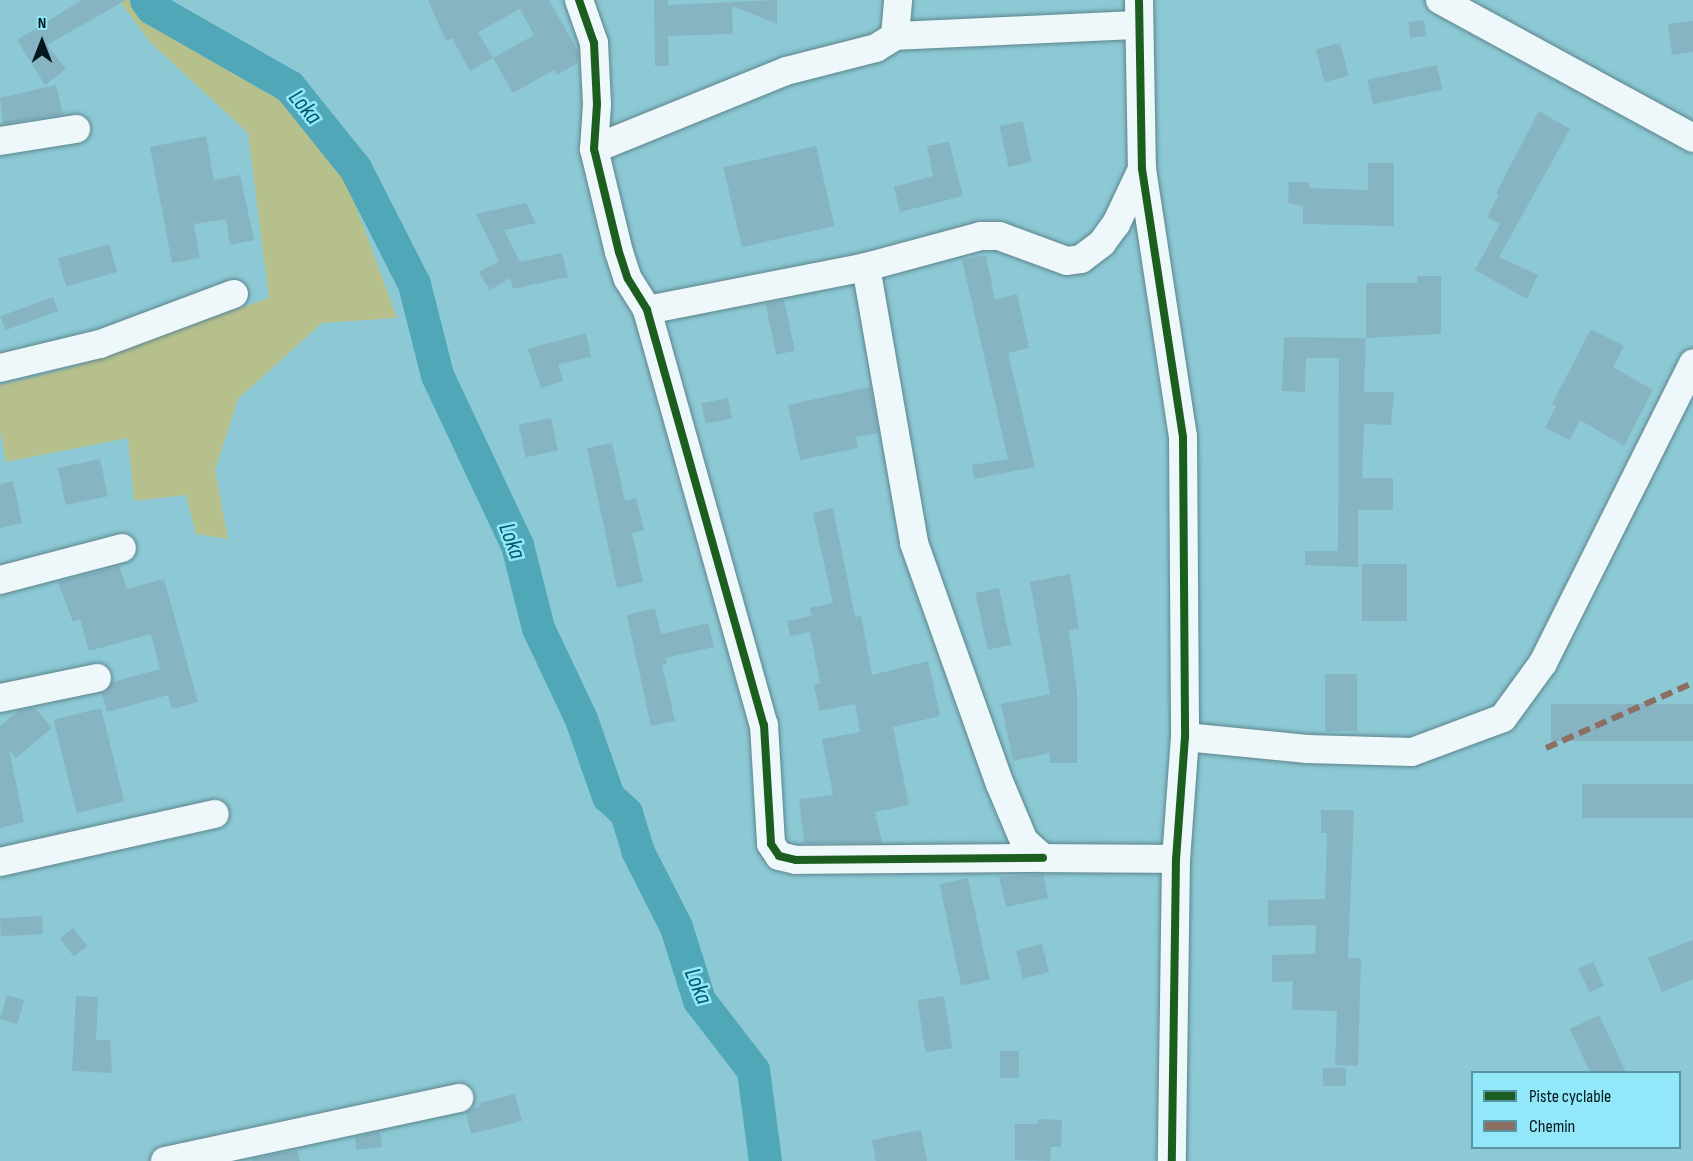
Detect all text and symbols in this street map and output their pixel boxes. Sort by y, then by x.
north arrow [12,12,72,72]
text: N [38,14,46,33]
water label: Loka [282,84,328,130]
water label: Loka [492,519,532,563]
water label: Loka [678,964,718,1008]
legend [1471,1071,1681,1149]
text: Piste cyclable [1529,1086,1611,1107]
text: Chemin [1529,1116,1575,1137]

